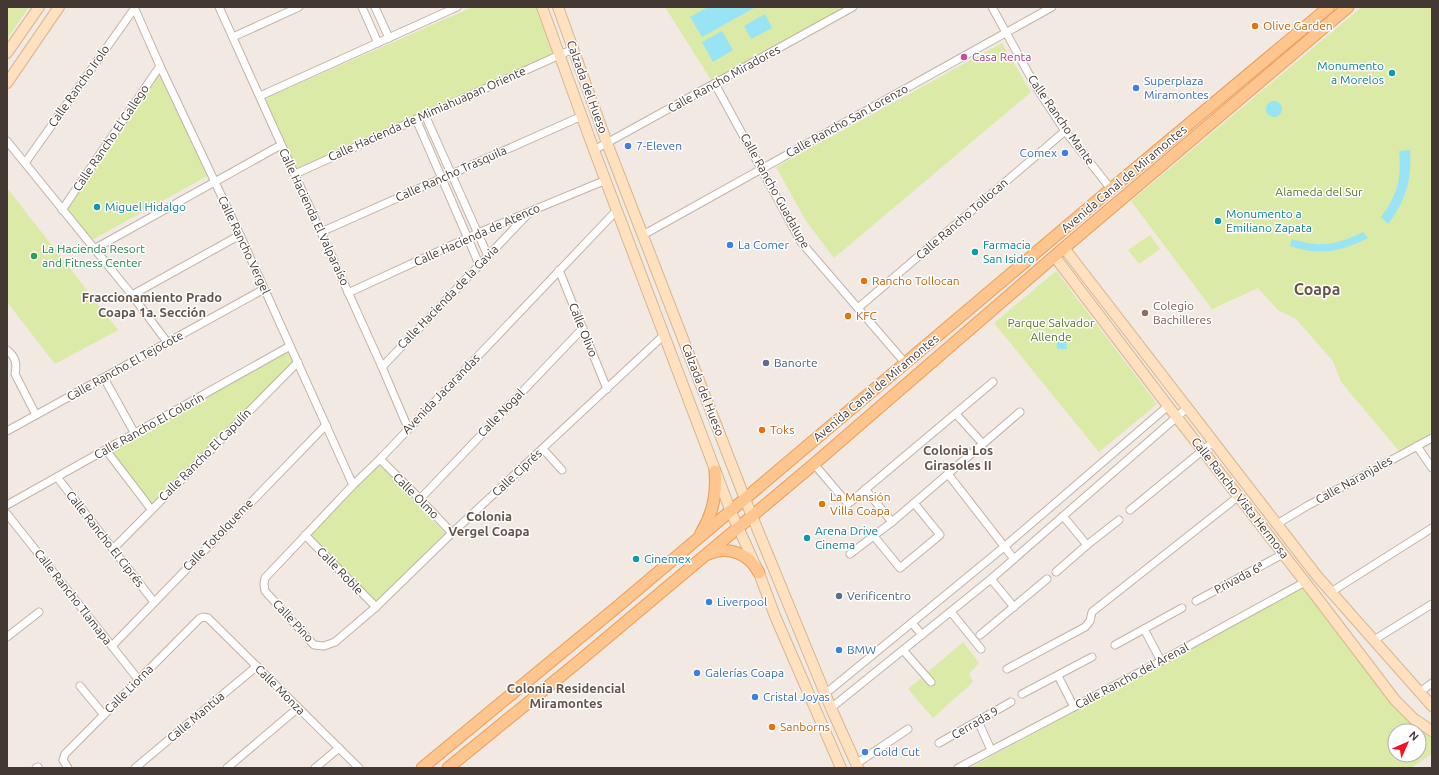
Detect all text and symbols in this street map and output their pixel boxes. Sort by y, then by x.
place label: Olive Garden [1263,19,1333,32]
marker: Olive Garden [1250,21,1260,31]
street label: Calzada del Hueso [565,39,610,135]
street label: Calle Rancho Irolo [46,42,112,129]
street label: Calle Rancho Miradores [665,42,782,115]
place label: Casa Renta [972,50,1031,63]
marker: Casa Renta [959,52,969,62]
place label: Monumento a Morelos [1317,59,1384,86]
street label: Calle Hacienda de Mimiahuapan Oriente [326,64,528,163]
marker: Monumento a Morelos [1387,68,1397,78]
street label: Calle Rancho Mante [1026,72,1097,167]
place label: Superplaza Miramontes [1144,74,1209,101]
street label: Calle Rancho El Gallego [70,82,151,193]
street label: Calle Rancho San Lorenzo [783,82,910,160]
marker: Superplaza Miramontes [1131,83,1141,93]
street label: Avenida Canal de Miramontes [1058,122,1189,235]
street label: Calle Rancho Guadalupe [738,131,813,251]
place label: 7-Eleven [636,139,682,152]
marker: 7-Eleven [623,141,633,151]
street label: Calle Rancho Trasquila [393,143,508,204]
street label: Calle Hacienda El Valparaíso [277,146,352,288]
place label: Comex [1020,146,1057,159]
marker: Comex [1060,148,1070,158]
street label: Calle Rancho Tollocan [913,175,1010,262]
park label: Alameda del Sur [1275,185,1363,198]
street label: Calle Rancho Vergel [216,194,273,296]
place label: Miguel Hidalgo [105,200,186,213]
street label: Calle Hacienda de Atenco [412,201,542,268]
marker: Miguel Hidalgo [92,202,102,212]
place label: Monumento a Emiliano Zapata [1226,207,1312,234]
marker: Monumento a Emiliano Zapata [1213,216,1223,226]
place label: La Comer [738,238,789,251]
place label: Farmacia San Isidro [983,238,1035,265]
marker: La Comer [725,240,735,250]
place label: La Hacienda Resort and Fitness Center [42,242,145,269]
street label: Calle Hacienda de la Gavia [395,242,501,351]
marker: Farmacia San Isidro [970,247,980,257]
marker: La Hacienda Resort and Fitness Center [29,251,39,261]
place label: Rancho Tollocan [872,274,960,287]
marker: Rancho Tollocan [859,276,869,286]
district label: Coapa [1294,280,1340,298]
district label: Fraccionamiento Prado Coapa 1a. Sección [82,290,222,319]
place label: Colegio Bachilleres [1153,299,1211,326]
street label: Calle Olivo [567,301,600,359]
marker: Colegio Bachilleres [1140,308,1150,318]
place label: KFC [856,309,878,322]
marker: KFC [843,311,853,321]
park label: Parque Salvador Allende [1007,316,1095,343]
street label: Calle Rancho El Tejocote [64,328,185,403]
street label: Avenida Canal de Miramontes [810,331,941,444]
street label: Calzada del Hueso [680,342,727,438]
street label: Avenida Jacarandas [399,351,482,436]
place label: Banorte [774,356,818,369]
marker: Banorte [761,358,771,368]
street label: Calle Nogal [475,386,527,439]
street label: Calle Rancho El Colorín [92,390,206,461]
street label: Calle Rancho El Capulín [156,406,253,503]
place label: Toks [770,423,794,436]
marker: Toks [757,425,767,435]
street label: Calle Rancho Vista Hermosa [1189,435,1292,561]
district label: Colonia Los Girasoles II [923,443,993,472]
street label: Calle Ciprés [489,446,544,499]
street label: Calle Naranjales [1313,453,1394,506]
street label: Calle Olmo [391,470,442,521]
street label: Calle Rancho El Ciprés [64,488,147,589]
place label: La Mansión Villa Coapa [830,490,890,517]
street label: Calle Totolqueme [180,496,255,573]
marker: La Mansión Villa Coapa [817,499,827,509]
district label: Colonia Vergel Coapa [448,509,530,538]
place label: Arena Drive Cinema [815,524,878,551]
marker: Arena Drive Cinema [802,533,812,543]
street label: Calle Roble [315,544,366,597]
street label: Calle Rancho Tlamapa [32,546,115,647]
place label: Cinemex [644,552,691,565]
marker: Cinemex [631,554,641,564]
street label: Privada 6ª [1212,559,1266,596]
place label: Verificentro [847,589,911,602]
marker: Verificentro [834,591,844,601]
place label: Liverpool [717,595,767,608]
street label: Calle Pino [270,597,316,645]
marker: Liverpool [704,597,714,607]
street label: Calle Rancho del Arenal [1073,640,1191,711]
place label: BMW [847,643,876,656]
marker: BMW [834,645,844,655]
street label: Calle Liorna [102,662,155,715]
street label: Calle Monza [253,662,308,717]
place label: Galerías Coapa [705,666,784,679]
marker: Galerías Coapa [692,668,702,678]
district label: Colonia Residencial Miramontes [507,681,625,710]
street label: Calle Mantúa [165,689,227,744]
place label: Cristal Joyas [763,690,830,703]
marker: Cristal Joyas [750,692,760,702]
street label: Cerrada 9 [949,704,1000,741]
place label: Sanborns [780,720,830,733]
marker: Sanborns [767,722,777,732]
north arrow [1387,723,1427,763]
text: N [1407,729,1421,743]
place label: Gold Cut [873,745,920,758]
marker: Gold Cut [860,747,870,757]

